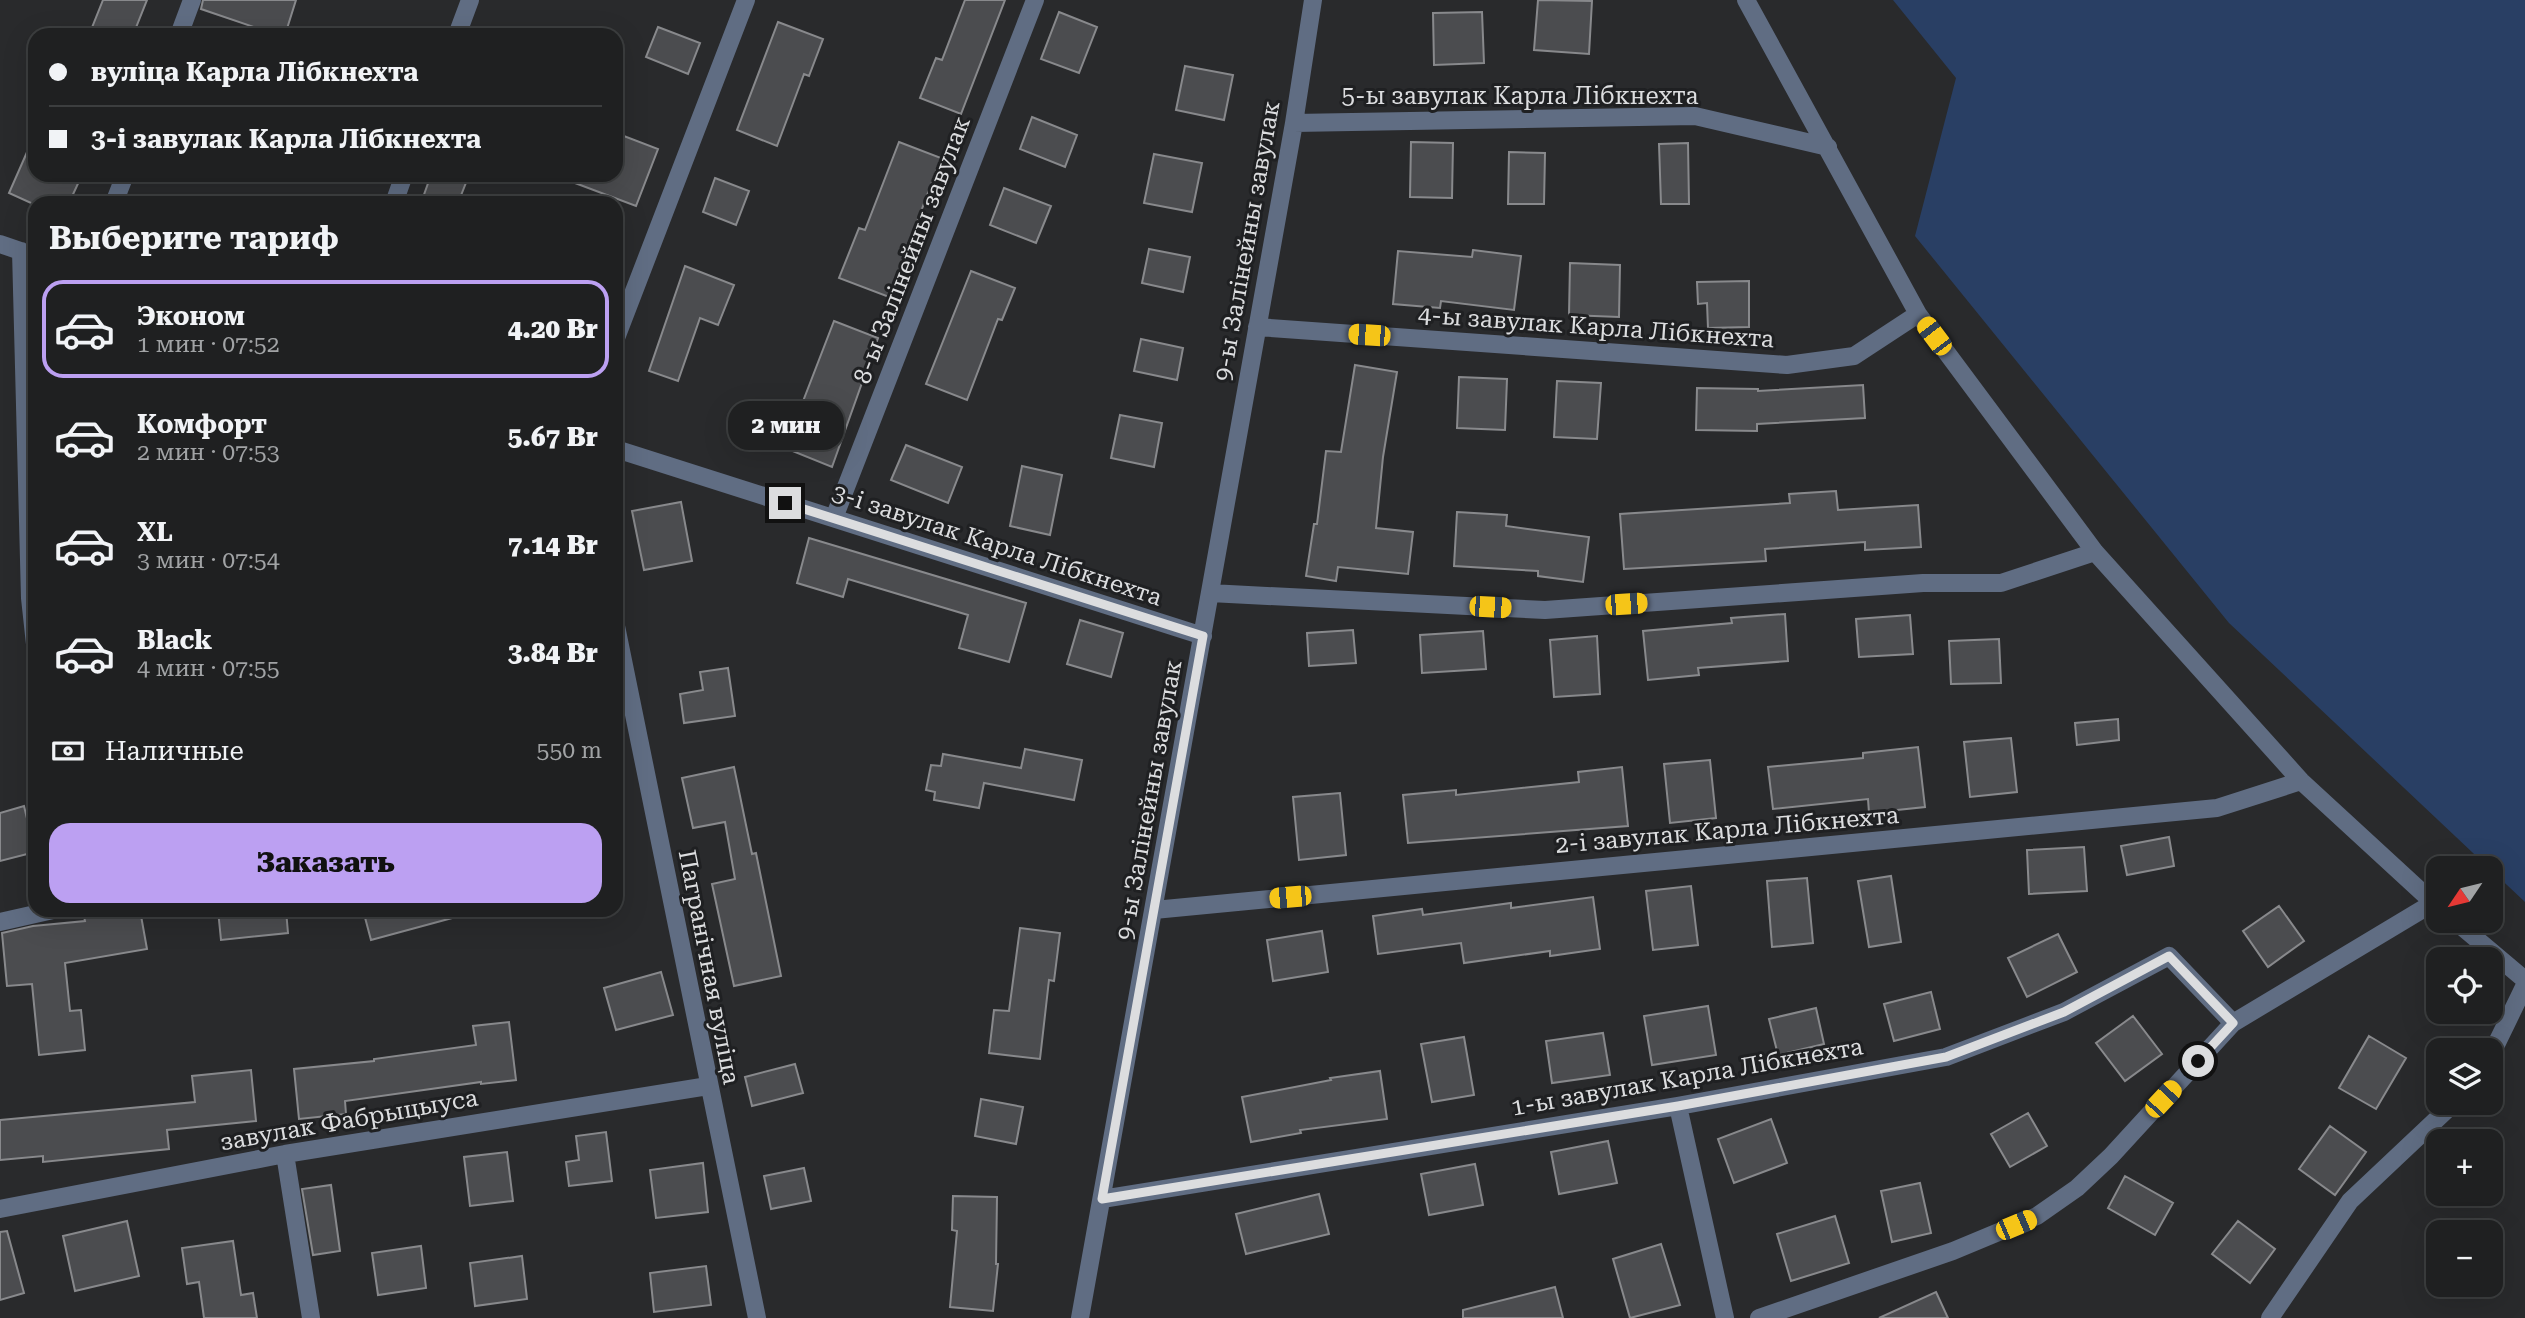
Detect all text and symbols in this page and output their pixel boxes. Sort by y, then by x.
text: вуліца Карла Лібкнехта [91,57,418,87]
street label: 5-ы завулак Карла Лібкнехта [1342,82,1698,110]
street label: 9-ы Залінейны завулак [1209,99,1285,383]
street label: 8-ы Залінейны завулак [848,112,976,388]
text: 3-і завулак Карла Лібкнехта [91,124,481,154]
text: Выберите тариф [49,219,339,257]
icon: car [53,298,116,361]
text: Эконом [137,301,245,331]
street label: 4-ы завулак Карла Лібкнехта [1417,301,1775,353]
car [1913,313,1956,359]
text: 4.20 Br [508,314,598,344]
car [1348,323,1391,347]
text: 1 мин · 07:52 [137,331,280,358]
callout: 2 мин [727,402,843,450]
icon: car [53,406,116,469]
text: Комфорт [137,409,267,439]
text: 2 мин [751,412,821,439]
text: 5.67 Br [508,422,598,452]
text: 2 мин · 07:53 [137,439,280,466]
street label: 3-і завулак Карла Лібкнехта [829,478,1165,612]
route end [769,487,801,519]
icon: car [53,514,116,577]
text: XL [137,517,173,547]
text: 7.14 Br [508,530,598,560]
text: 3 мин · 07:54 [137,547,280,574]
car [1605,592,1648,616]
car [1469,595,1512,619]
icon: car [53,622,116,685]
text: Black [137,625,212,655]
text: 3.84 Br [508,638,598,668]
text: 4 мин · 07:55 [137,655,280,682]
street label: 9-ы Залінейны завулак [1111,658,1187,942]
icon: cash [49,732,87,770]
text: Наличные [105,736,244,766]
text: 550 m [537,737,602,764]
street label: 2-і завулак Карла Лібкнехта [1554,801,1900,859]
button: Заказать [49,823,602,903]
street label: Пагранічная вуліца [673,847,745,1087]
north arrow [2426,856,2502,933]
map controls [2426,856,2503,1297]
car [1269,885,1312,909]
button: locate [2426,947,2503,1024]
street label: 1-ы завулак Карла Лібкнехта [1509,1032,1865,1122]
button: layers [2426,1038,2503,1115]
route start [2182,1045,2214,1077]
car [2141,1076,2186,1122]
street label: завулак Фабрыцыуса [218,1084,480,1156]
button: + [2426,1129,2503,1206]
car [1993,1207,2040,1243]
button: − [2426,1220,2503,1297]

